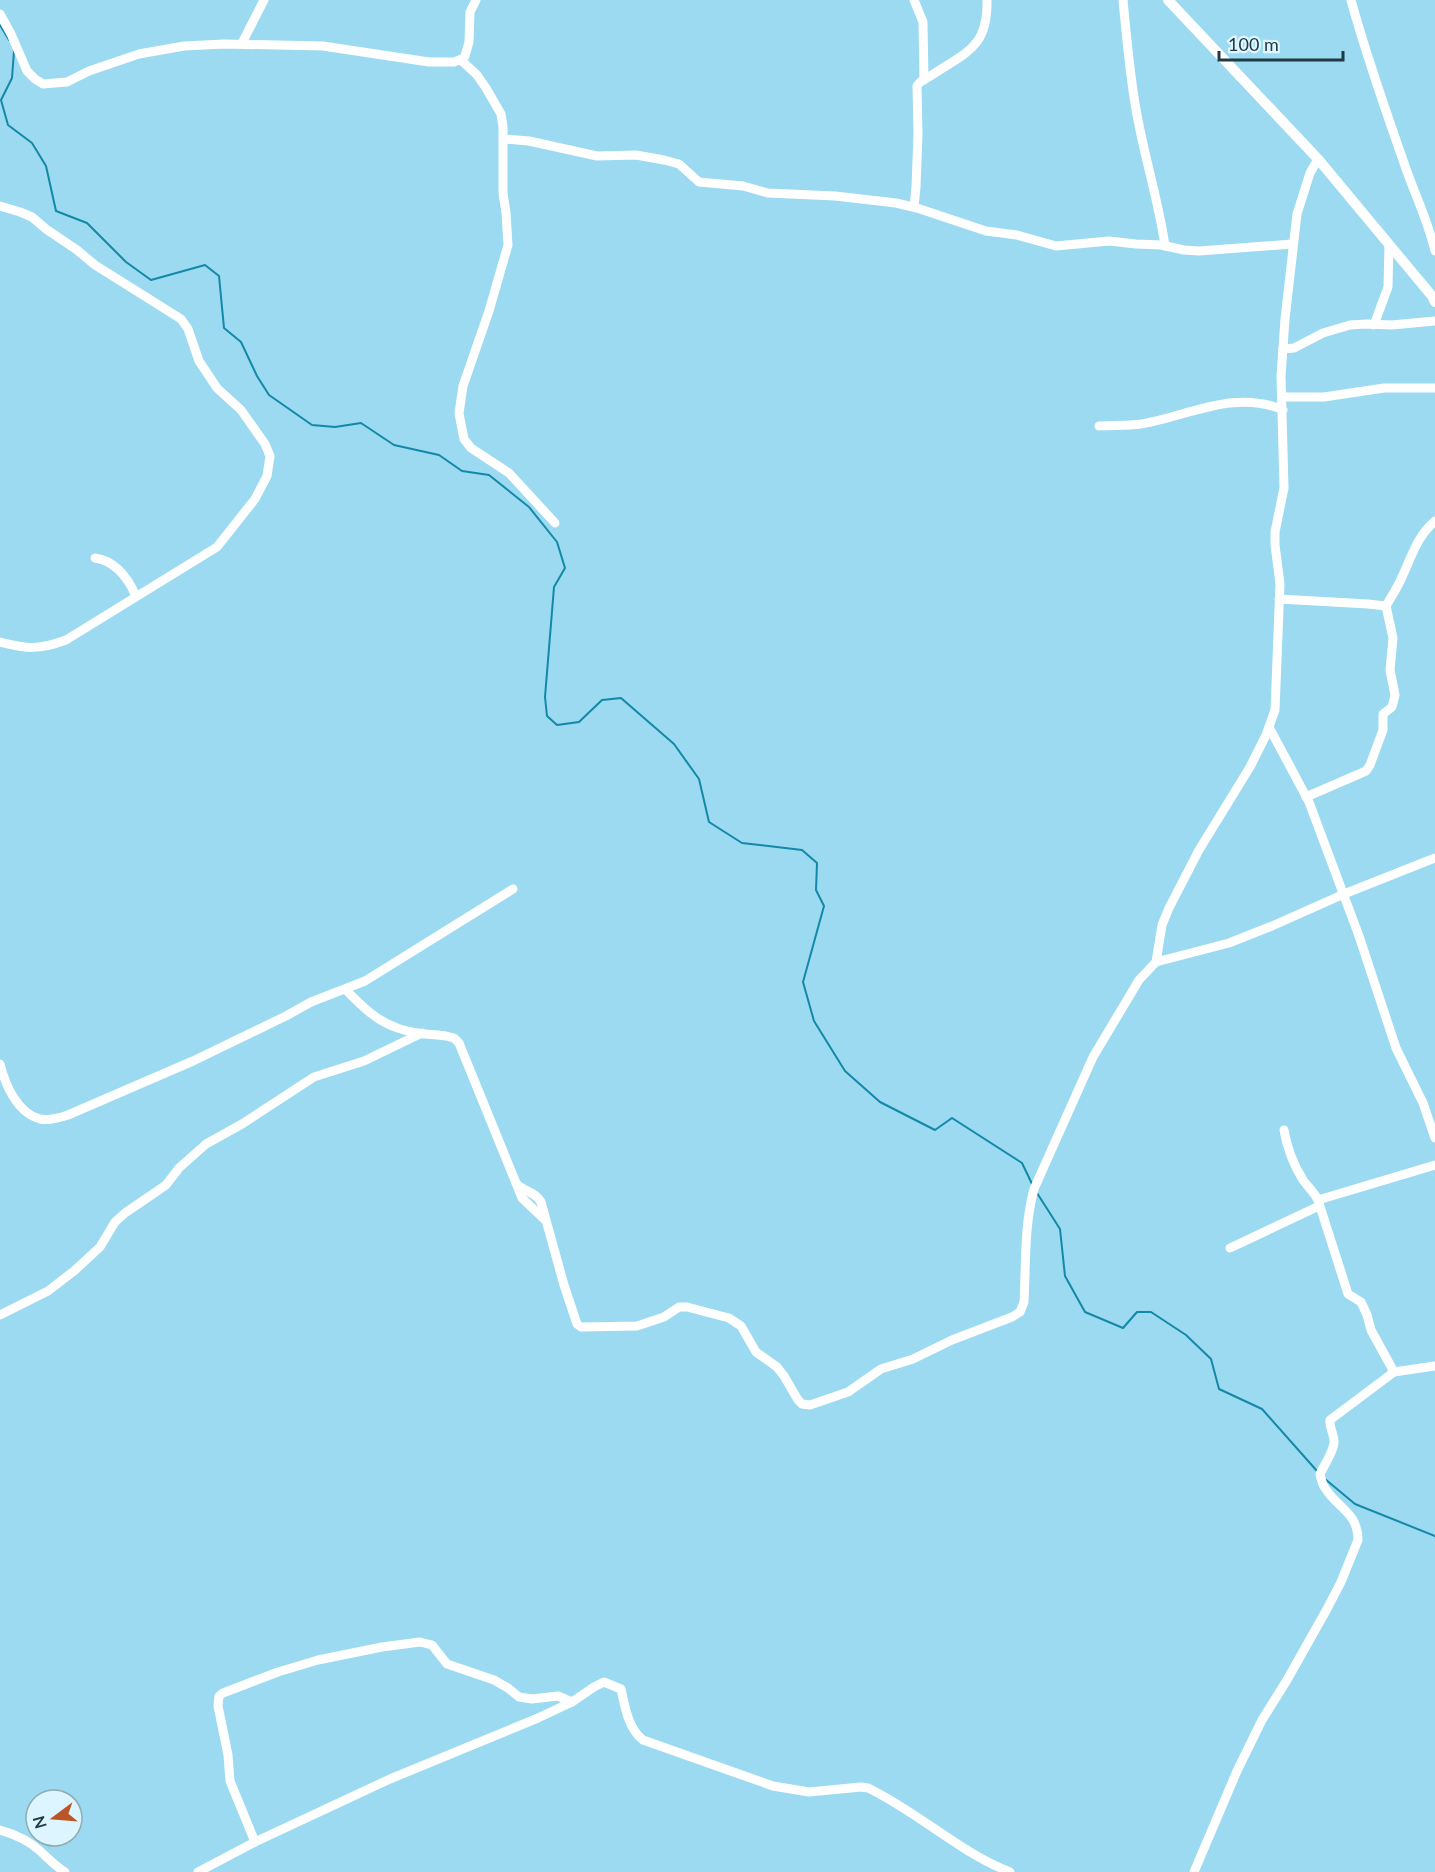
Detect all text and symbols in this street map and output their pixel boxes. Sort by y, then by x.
scale bar [1219,24,1344,62]
text: 100 m [1228,33,1279,55]
north arrow [24,1788,84,1848]
text: N [28,1814,50,1831]

